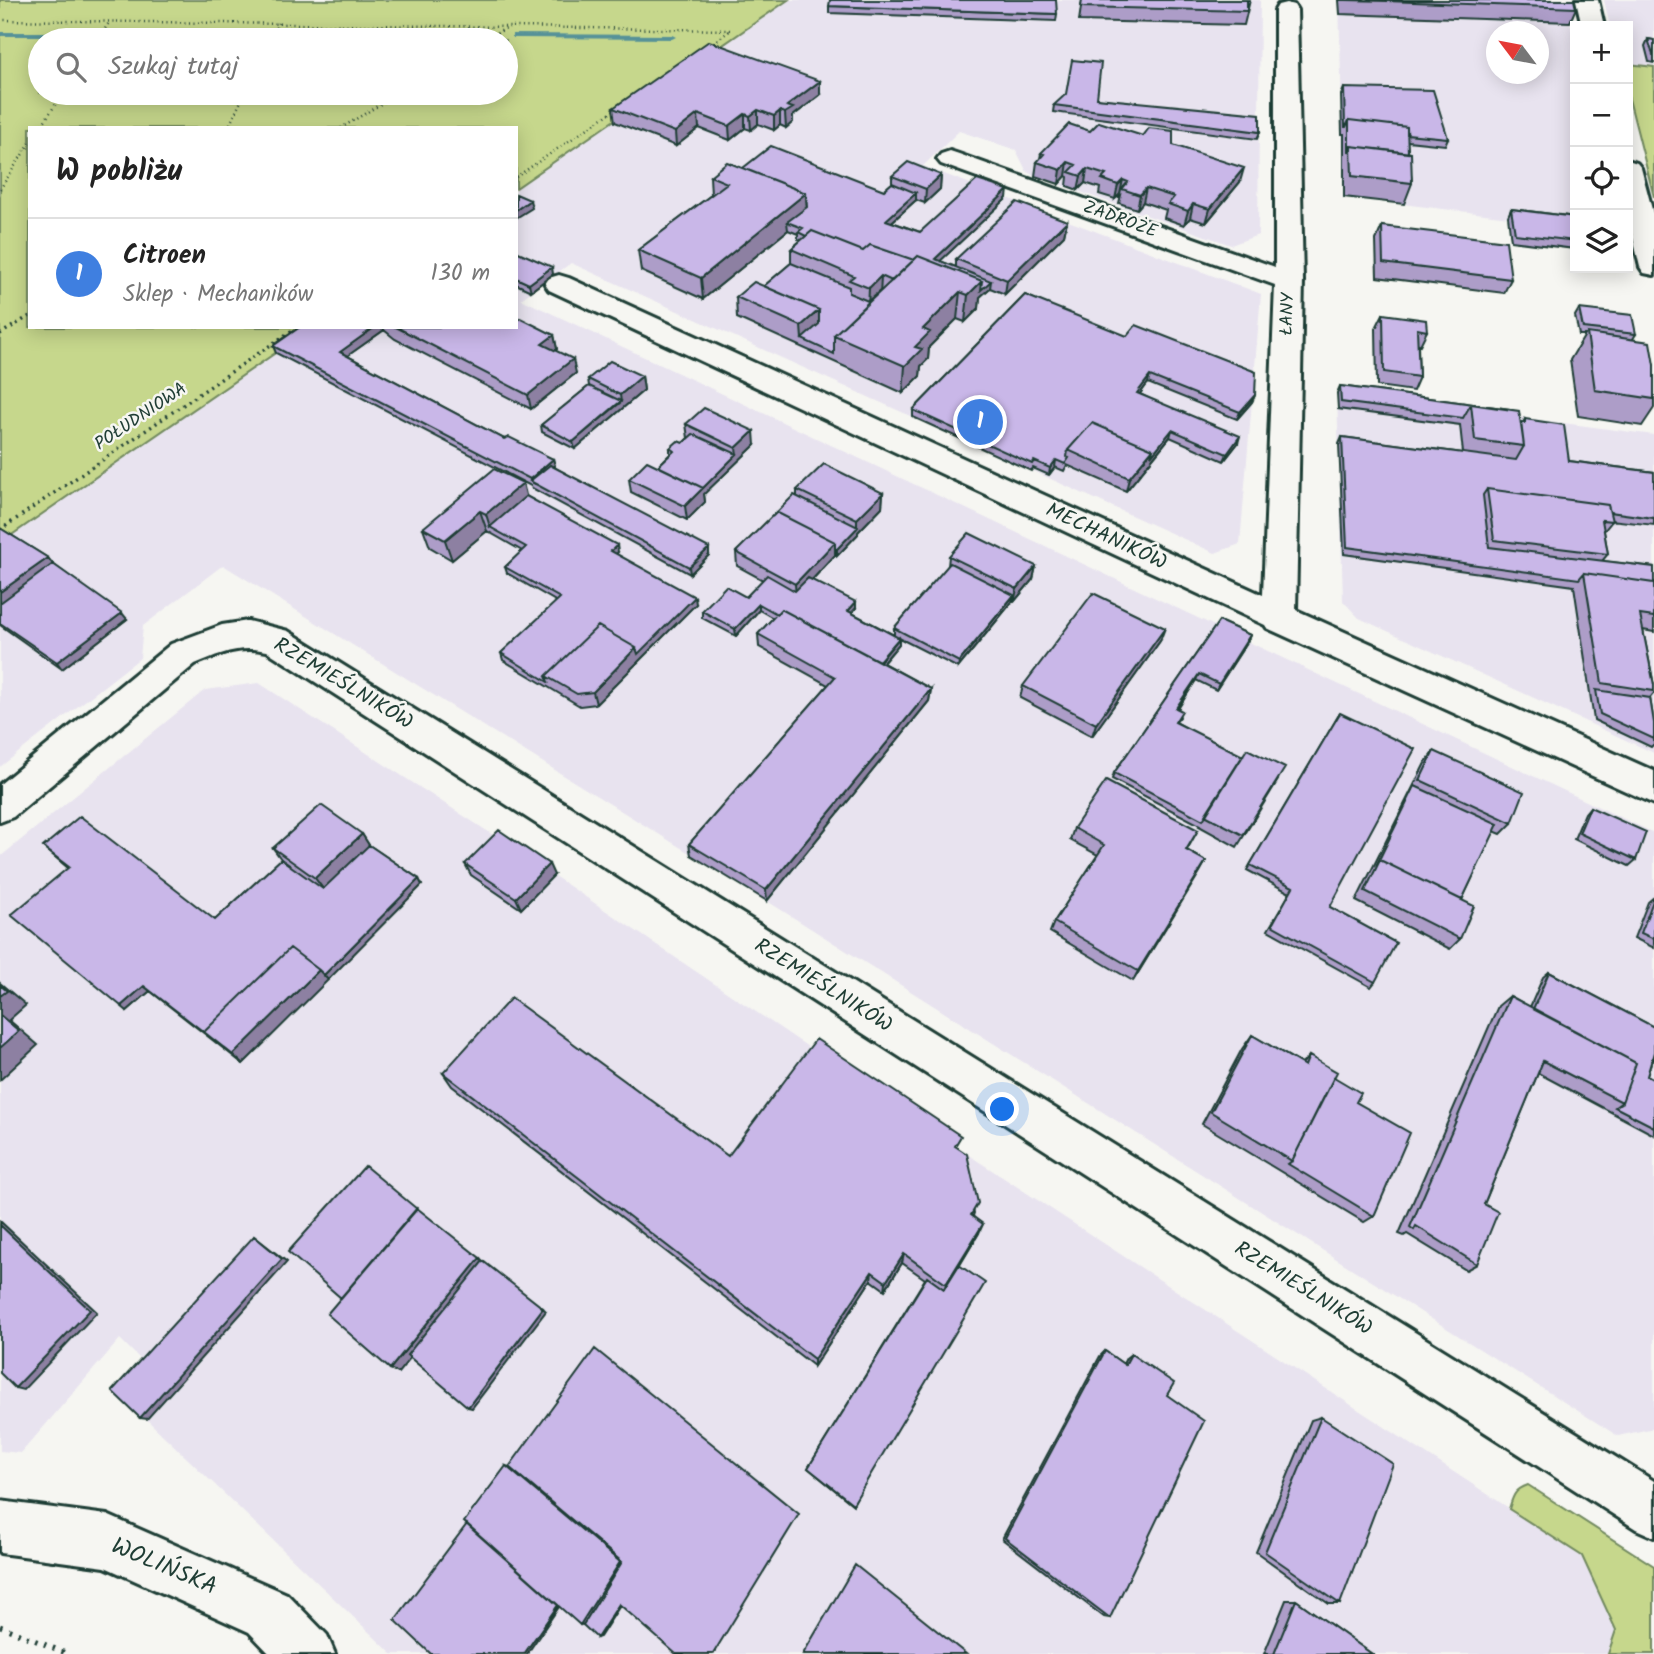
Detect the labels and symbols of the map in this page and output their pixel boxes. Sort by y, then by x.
north arrow [1486,21,1549,84]
street label: ZADROŻE [1079,193,1162,247]
street label: ŁANY [1273,291,1303,336]
street label: POŁUDNIOWA [89,375,193,459]
pin: 1 [957,396,1003,448]
street label: MECHANIKÓW [1040,494,1172,580]
street label: RZEMIEŚLNIKÓW [267,629,419,739]
street label: RZEMIEŚLNIKÓW [747,930,899,1042]
your location [985,1092,1019,1126]
street label: RZEMIEŚLNIKÓW [1227,1233,1379,1345]
street label: WOLIŃSKA [105,1527,223,1607]

